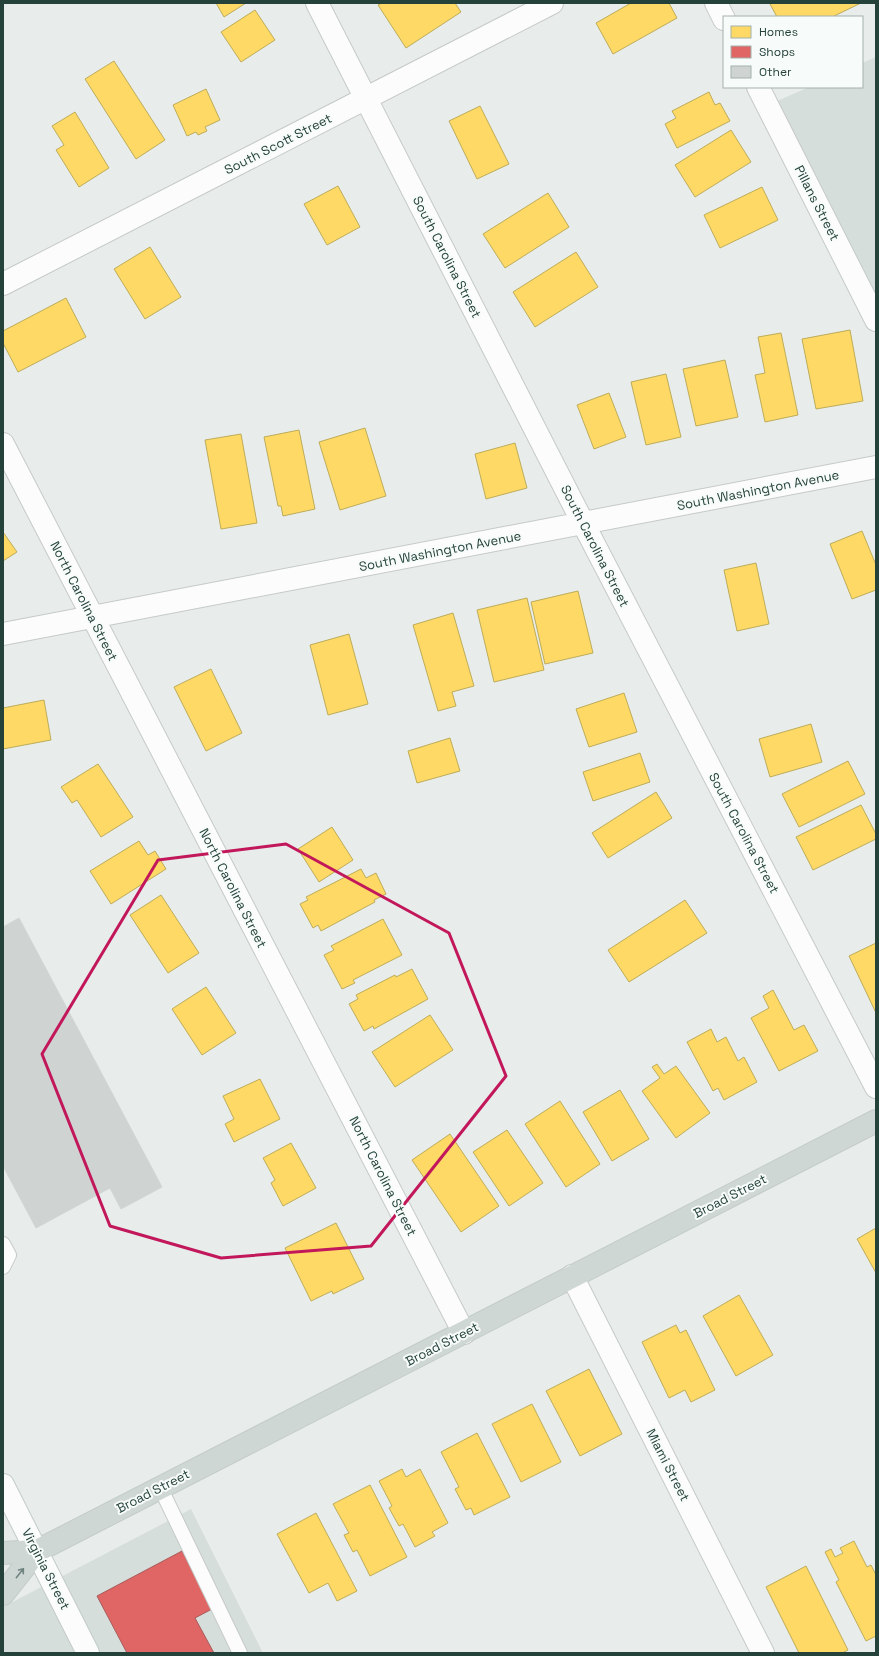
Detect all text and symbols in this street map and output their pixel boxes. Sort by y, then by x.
legend [723,16,863,88]
text: Homes [759,24,798,40]
text: Shops [759,44,795,60]
text: Other [759,64,792,80]
street label: South Scott Street [221,110,335,178]
street label: Pillans Street [791,162,843,244]
street label: South Carolina Street [409,193,485,321]
street label: South Washington Avenue [675,466,841,514]
street label: South Carolina Street [557,482,633,610]
street label: South Washington Avenue [357,527,523,575]
street label: North Carolina Street [46,538,122,664]
street label: South Carolina Street [705,770,783,896]
street label: North Carolina Street [195,825,271,951]
street label: North Carolina Street [345,1113,421,1239]
street label: Broad Street [690,1170,770,1222]
street label: Broad Street [402,1318,482,1370]
street label: Miami Street [642,1426,694,1504]
street label: Broad Street [113,1465,193,1517]
street label: Virginia Street [18,1525,74,1613]
one-way arrow [16,1567,24,1578]

